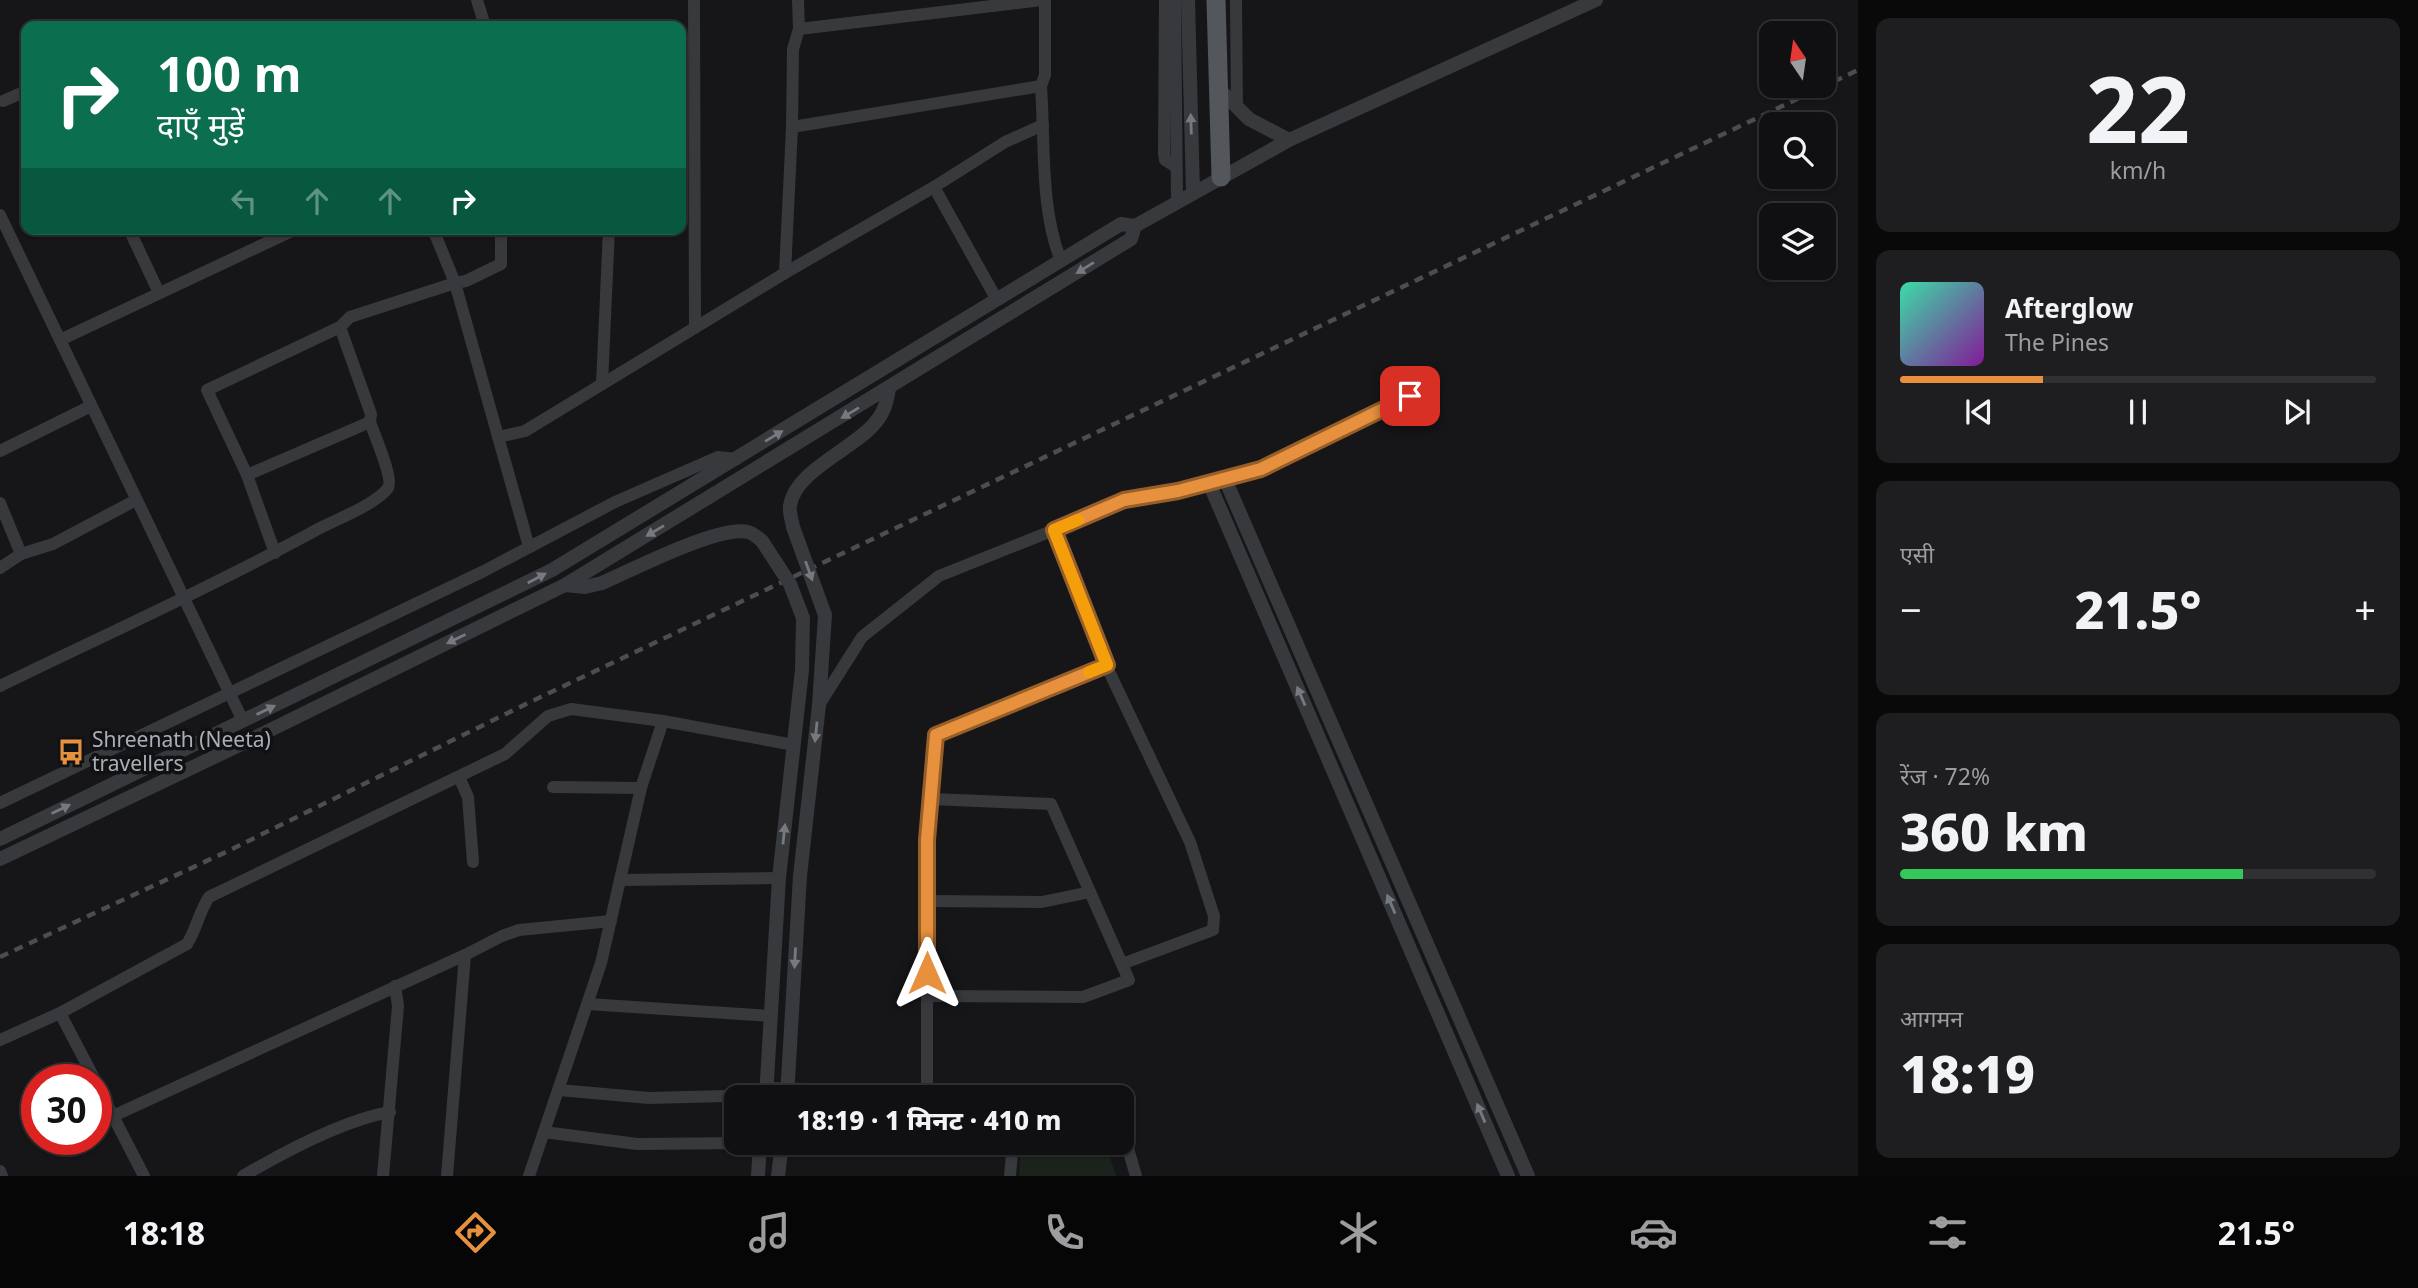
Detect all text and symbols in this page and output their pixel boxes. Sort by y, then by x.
north arrow [1759,21,1836,98]
map controls [1759,21,1836,280]
text: 100 m [157,40,302,106]
text: 22 [2086,46,2190,170]
icon: right [42,49,133,140]
text: दाएँ मुड़ें [157,103,245,146]
one-way arrow [1185,112,1196,134]
button: search [1759,112,1836,189]
text: km/h [2110,154,2166,186]
icon: left [225,182,263,220]
icon: ahead [298,182,336,220]
icon: ahead [371,182,409,220]
icon: right [444,182,482,220]
button: layers [1759,203,1836,280]
one-way arrow [1076,261,1095,274]
text: Afterglow [2005,290,2133,326]
text: The Pines [2005,326,2109,358]
pin [1380,366,1440,426]
icon: arrive [1391,377,1429,415]
icon: previous [1960,393,1998,431]
icon: pause [2119,393,2157,431]
icon: next [2278,393,2316,431]
one-way arrow [840,406,859,419]
one-way arrow [765,430,784,442]
one-way arrow [646,524,665,537]
text: एसी [1900,538,1934,570]
one-way arrow [804,561,815,582]
one-way arrow [527,572,547,583]
text: 21.5° [2075,573,2201,644]
text: − [1900,583,1922,635]
text: + [2354,583,2376,635]
one-way arrow [446,634,466,645]
one-way arrow [1295,685,1306,706]
one-way arrow [256,704,276,716]
one-way arrow [810,721,821,743]
place label: Shreenath (Neeta) travellers [92,725,271,777]
bus stop icon: Shreenath (Neeta) travellers [56,737,86,767]
text: रेंज · 72% [1900,760,1990,792]
text: 360 km [1900,795,2088,866]
one-way arrow [51,803,72,814]
one-way arrow [779,823,790,845]
one-way arrow [1385,894,1396,915]
position arrow [890,936,964,1010]
one-way arrow [789,948,800,970]
text: आगमन [1900,1002,1963,1034]
text: 18:19 [1900,1037,2035,1108]
speed limit sign: 30 [21,1064,112,1155]
text: 18:19 · 1 मिनट · 410 m [797,1102,1061,1138]
one-way arrow [1475,1103,1486,1124]
icon: directions [451,1208,500,1257]
icon: music [745,1208,794,1257]
icon: phone [1040,1208,1089,1257]
icon: climate [1334,1208,1383,1257]
icon: car [1629,1208,1678,1257]
icon: filters [1923,1208,1972,1257]
text: 18:18 [123,1211,205,1254]
text: 21.5° [2218,1211,2295,1254]

